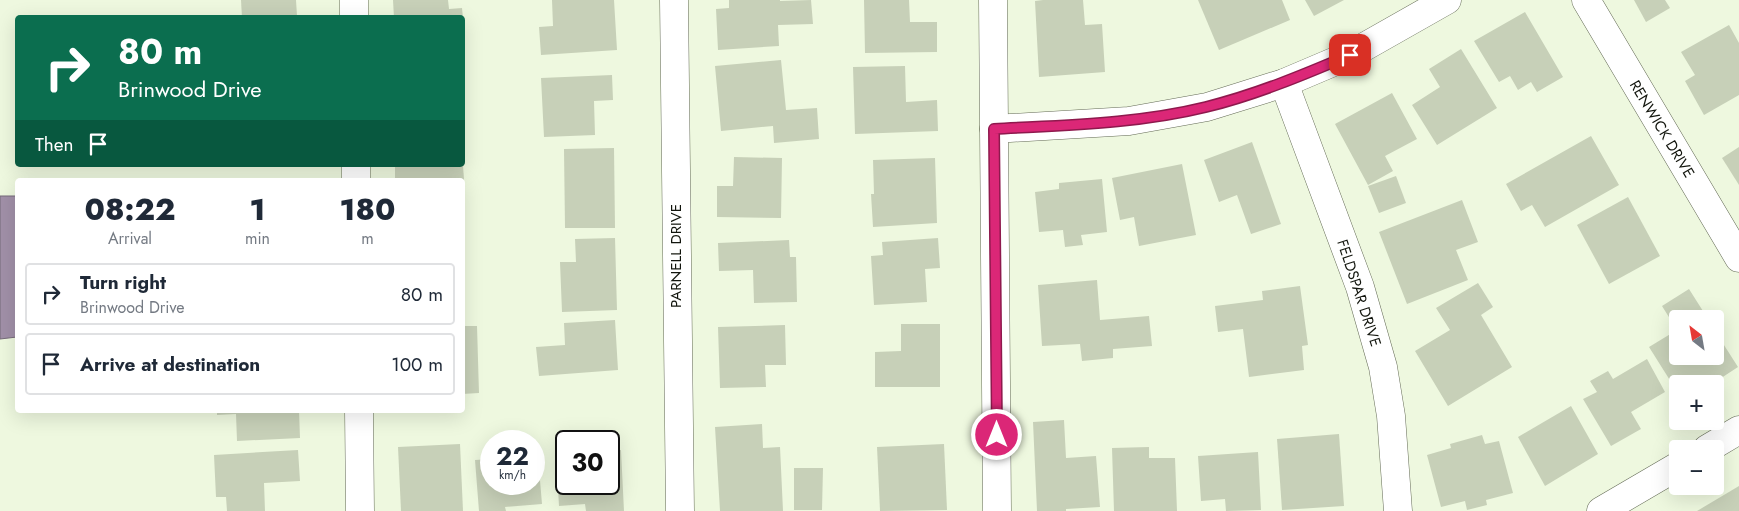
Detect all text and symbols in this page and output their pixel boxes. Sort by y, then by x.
text: 80 m [118,27,202,77]
pin [1329,34,1371,76]
icon: right [35,35,100,100]
icon: arrive [1336,41,1364,69]
text: Brinwood Drive [118,73,262,105]
street label: RENWICK DRIVE [1624,76,1700,182]
icon: arrive [84,130,112,158]
text: Then [35,131,74,158]
text: 08:22 [85,188,175,231]
text: 1 [250,188,265,231]
text: 180 [340,188,395,231]
street label: PARNELL DRIVE [665,204,687,308]
text: Arrival [108,227,152,250]
text: min [245,227,270,250]
text: m [361,227,374,250]
street label: FELDSPAR DRIVE [1331,237,1387,349]
text: Turn right [80,269,166,296]
icon: right [37,280,65,308]
text: 80 m [401,281,443,308]
text: Brinwood Drive [80,296,185,319]
north arrow [1669,310,1724,365]
map controls [1669,310,1724,495]
icon: arrive [37,350,65,378]
text: Arrive at destination [80,351,260,378]
text: 100 m [391,351,443,378]
button: + [1669,375,1724,430]
position arrow [970,408,1022,460]
speed limit sign: 30 [555,430,620,495]
text: 22 [496,438,529,474]
button: − [1669,440,1724,495]
text: km/h [499,466,526,484]

